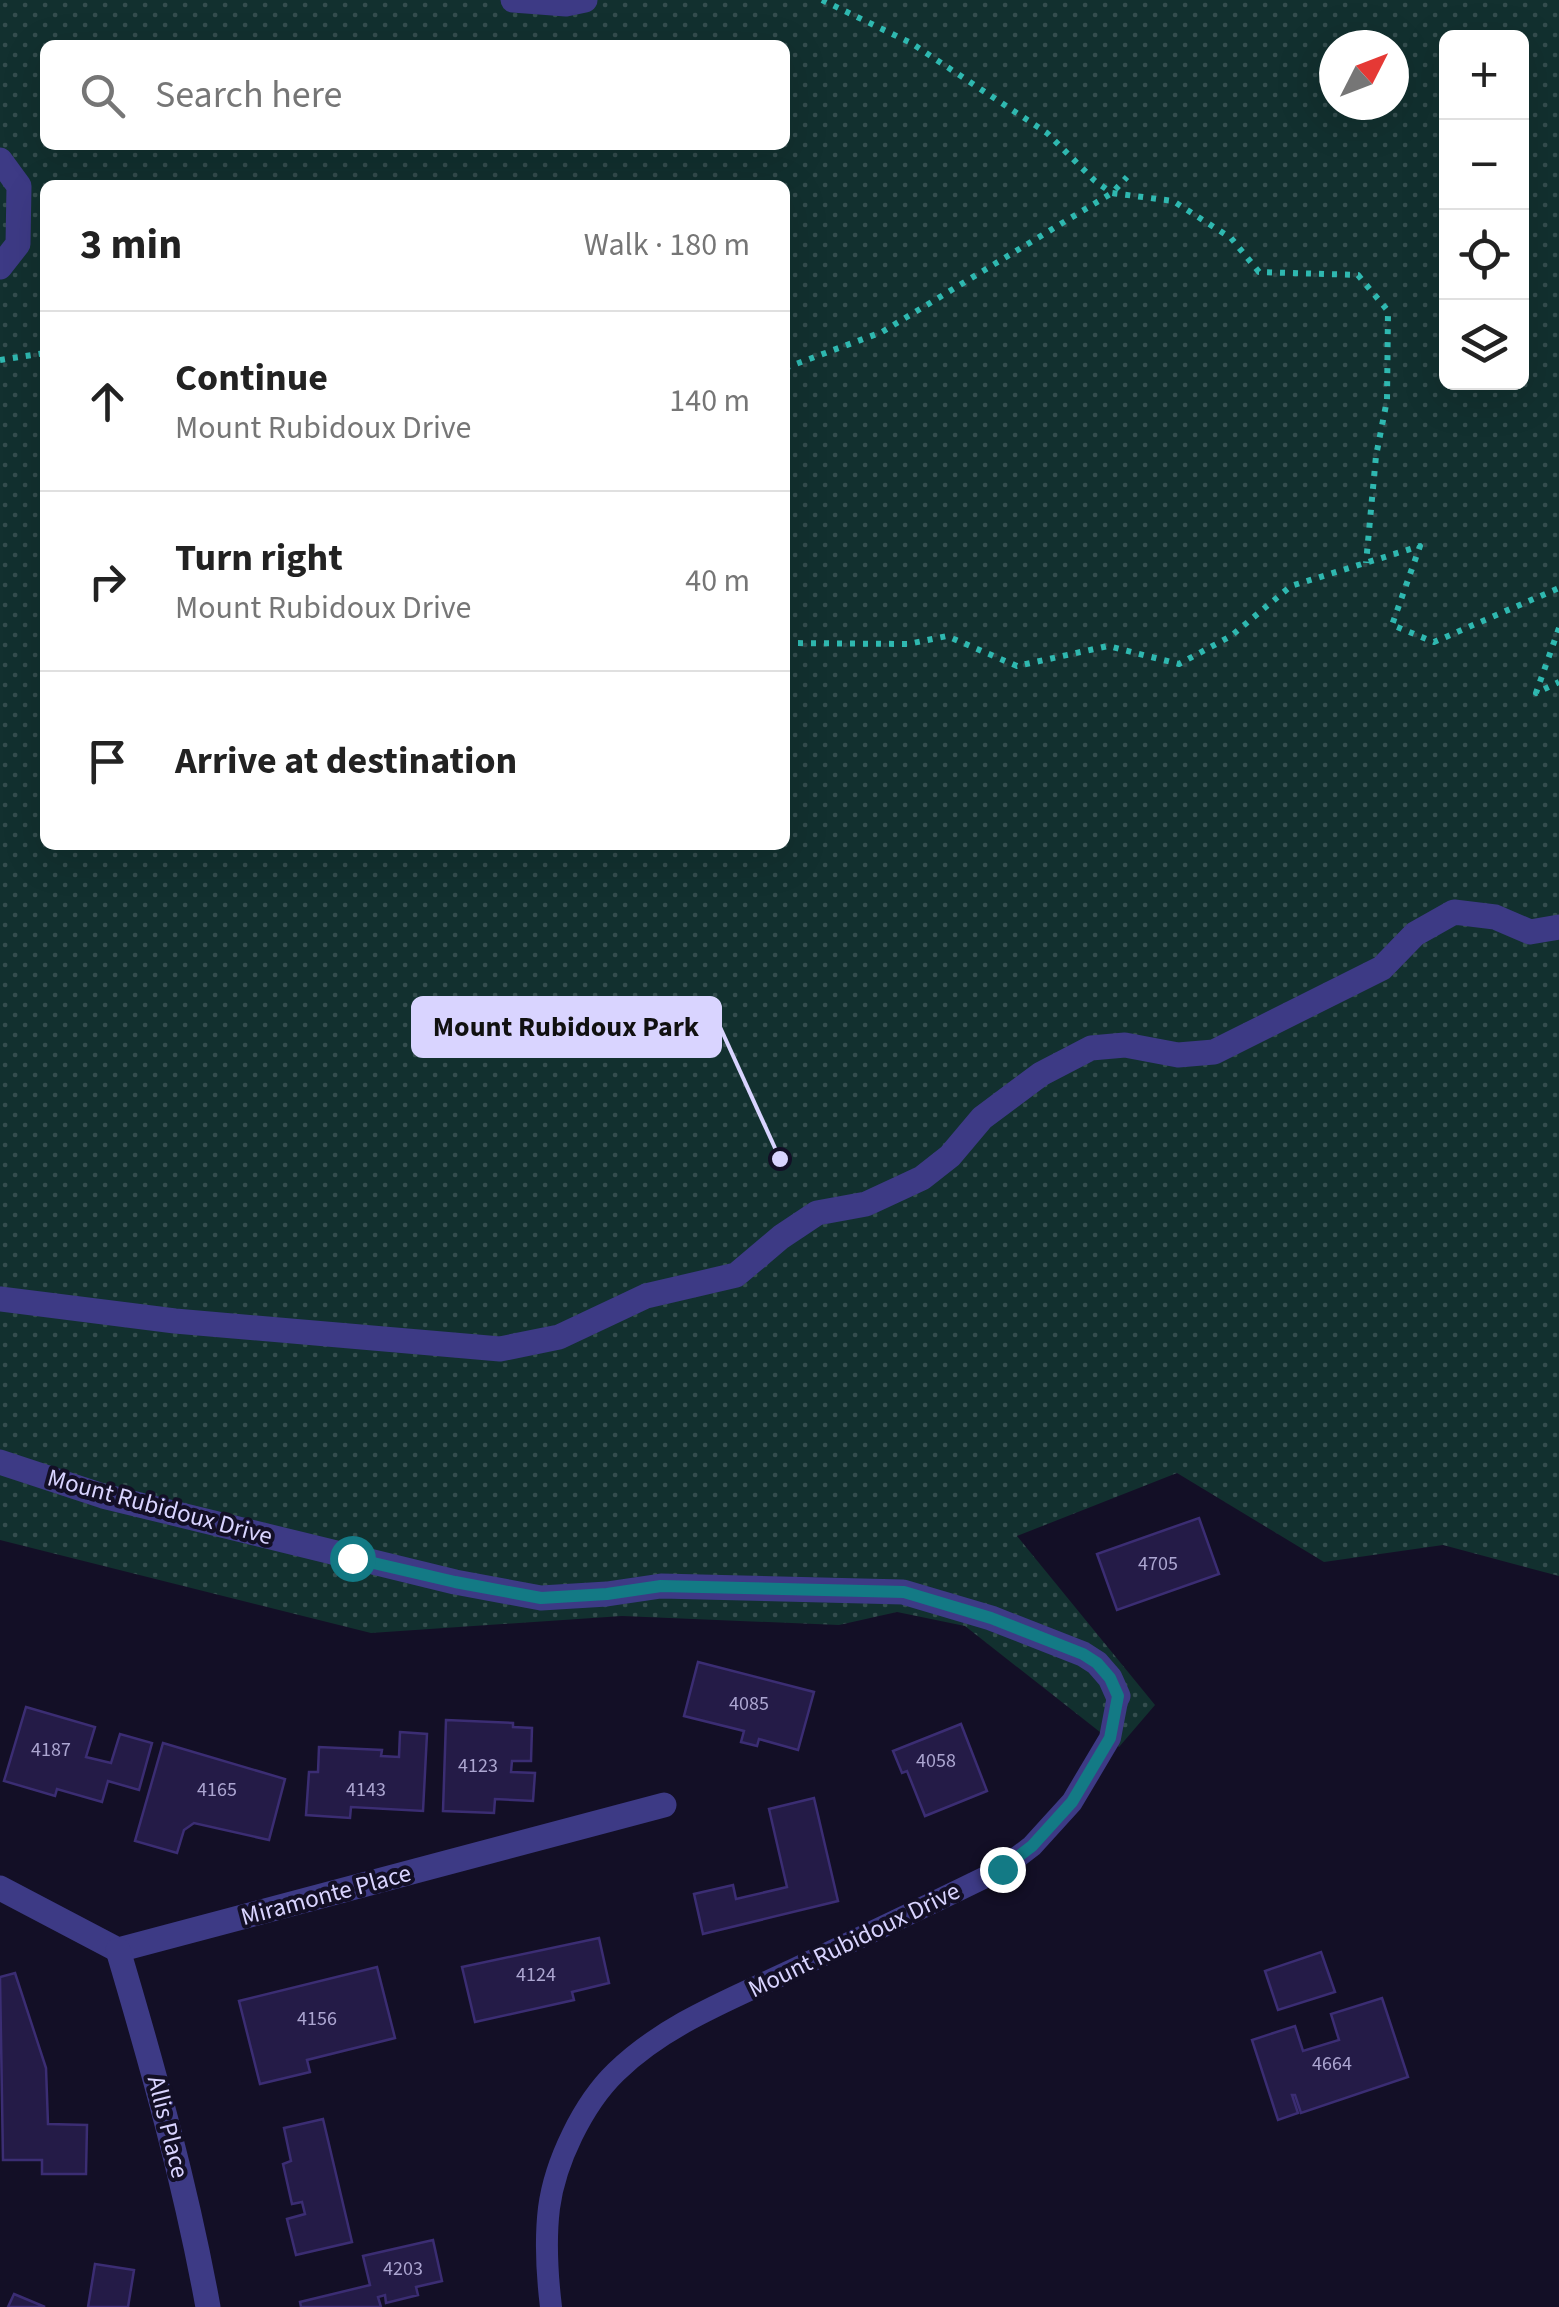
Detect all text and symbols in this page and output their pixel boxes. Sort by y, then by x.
north arrow [1319,30,1409,120]
map controls [1439,30,1529,390]
button: + [1439,30,1529,120]
search box [40,40,790,150]
icon: search [75,68,130,123]
text: Search here [155,68,342,122]
button: − [1439,120,1529,210]
button: locate [1439,210,1529,300]
text: 3 min [80,215,182,275]
text: Walk · 180 m [584,222,750,268]
button: layers [1439,300,1529,390]
text: Continue [175,351,328,405]
icon: ahead [80,374,135,429]
text: 140 m [669,378,750,424]
text: Mount Rubidoux Drive [175,405,471,451]
text: Turn right [175,531,343,585]
icon: right [80,554,135,609]
text: 40 m [685,558,750,604]
text: Mount Rubidoux Drive [175,585,471,631]
icon: arrive [80,734,135,789]
text: Arrive at destination [175,734,517,788]
callout: Mount Rubidoux Park [413,998,720,1056]
text: Mount Rubidoux Park [433,1007,700,1047]
street label: Mount Rubidoux Drive [43,1460,277,1554]
route start [330,1536,376,1582]
house number: 4705 [1138,1550,1178,1578]
house number: 4085 [729,1690,769,1718]
house number: 4187 [31,1736,71,1764]
house number: 4058 [916,1747,956,1775]
house number: 4123 [458,1752,498,1780]
house number: 4165 [197,1776,237,1804]
house number: 4143 [346,1776,386,1804]
route end [980,1847,1026,1893]
street label: Miramonte Place [237,1855,415,1935]
street label: Mount Rubidoux Drive [742,1873,966,2007]
house number: 4124 [516,1961,556,1989]
house number: 4156 [297,2005,337,2033]
house number: 4664 [1312,2050,1352,2078]
street label: Allis Place [138,2072,198,2182]
house number: 4203 [383,2255,423,2283]

